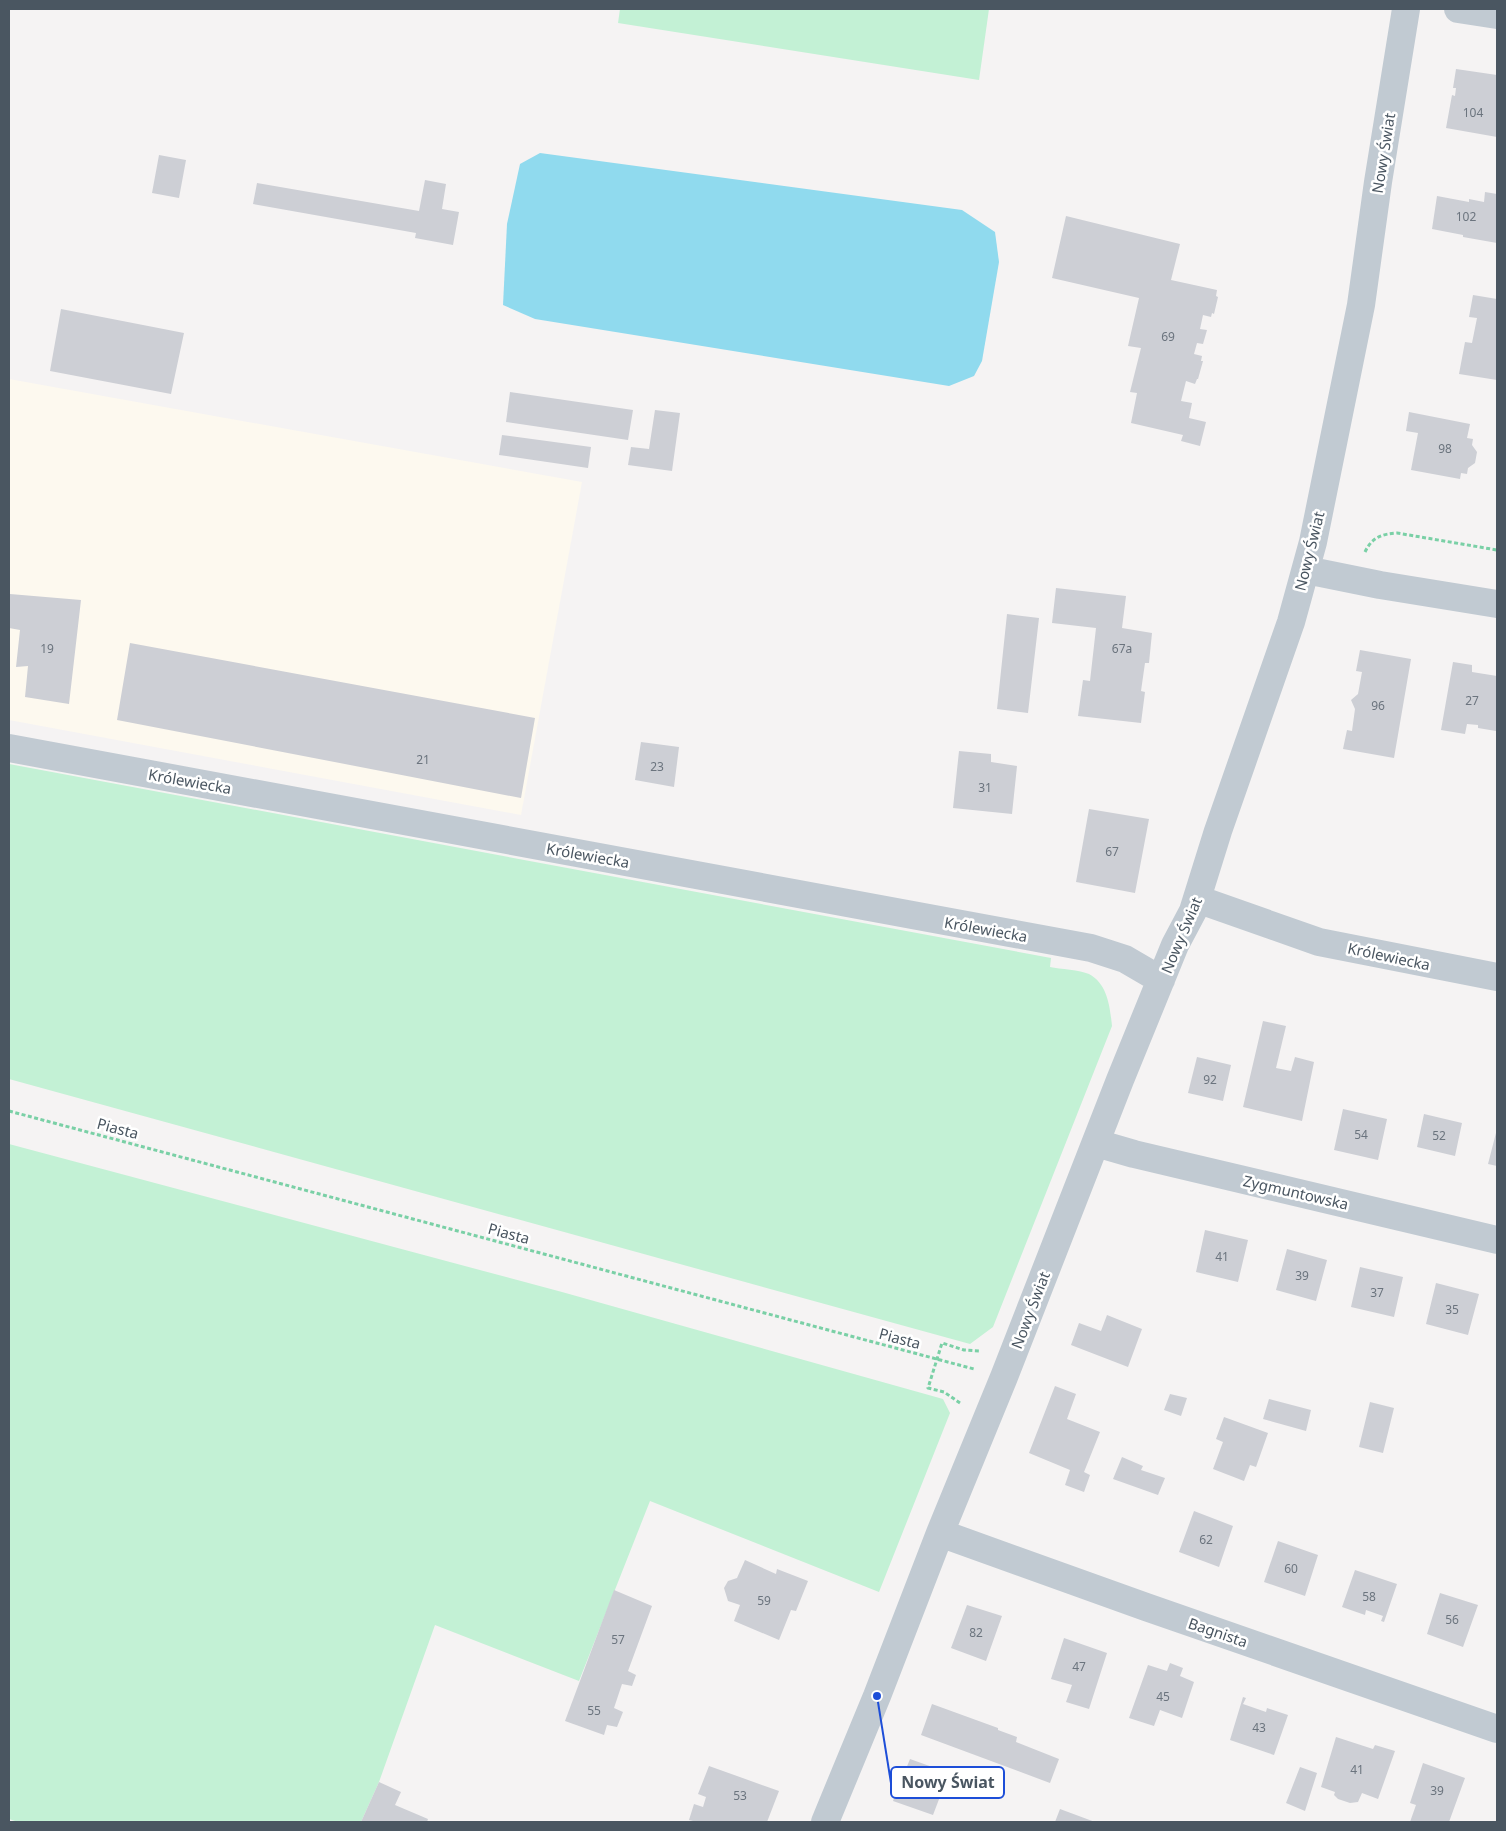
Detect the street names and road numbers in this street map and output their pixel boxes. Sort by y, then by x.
street label: Nowy Świat [1367,111,1399,195]
street label: Nowy Świat [1289,509,1329,593]
street label: Królewiecka [147,764,233,798]
street label: Królewiecka [545,838,631,872]
street label: Nowy Świat [1156,893,1206,976]
street label: Królewiecka [943,912,1029,946]
street label: Królewiecka [1346,937,1432,975]
street label: Piasta [95,1113,141,1143]
street label: Zygmuntowska [1241,1170,1351,1214]
street label: Piasta [486,1218,532,1248]
street label: Nowy Świat [1006,1268,1054,1352]
street label: Piasta [877,1323,923,1353]
street label: Bagnista [1186,1613,1250,1651]

